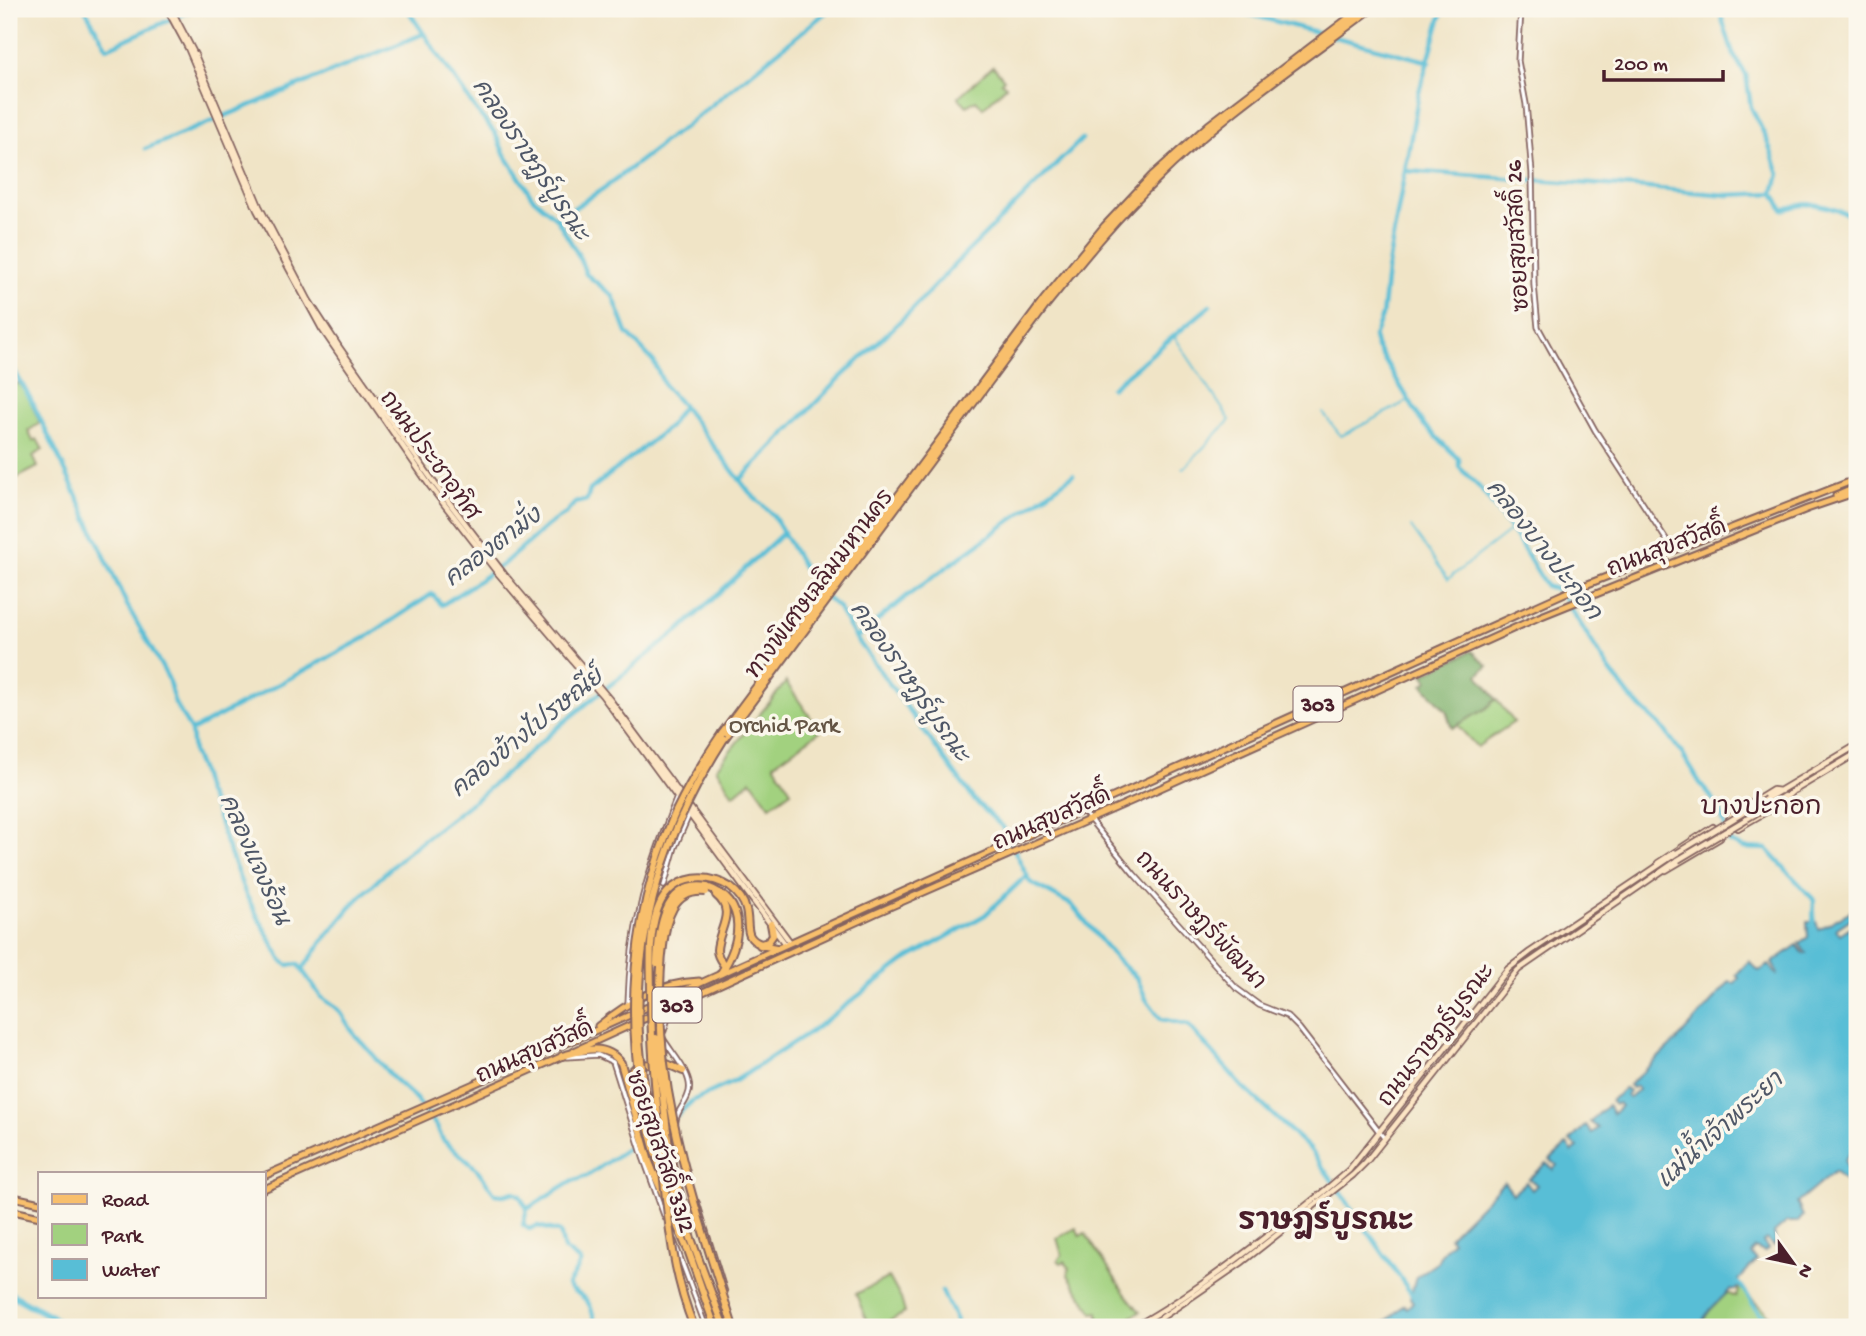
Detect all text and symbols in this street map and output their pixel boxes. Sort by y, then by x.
scale bar [1604,38,1722,82]
text: 200 m [1614,54,1668,79]
water label: คลองราษฎร์บูรณะ [464,72,599,249]
street label: ซอยสุขสวัสดิ์ 26 [1490,159,1538,313]
street label: ถนนประชาอุทิศ [372,384,488,527]
water label: คลองบางปะกอก [1478,473,1609,628]
street label: ทางพิเศษเฉลิมมหานคร [738,483,901,685]
water label: คลองตามั่ง [434,493,550,595]
street label: ถนนสุขสวัสดิ์ [1599,503,1731,585]
water label: คลองราษฎร์บูรณะ [842,594,980,771]
water label: คลองข้างไปรษณีย์ [443,657,614,805]
road number: 303 [1294,686,1342,722]
park label: Orchid Park [729,714,842,741]
street label: ถนนสุขสวัสดิ์ [985,771,1116,859]
water label: คลองแจงร้อน [211,789,299,932]
district label: บางปะกอก [1700,791,1822,825]
street label: ถนนราษฎร์พัฒนา [1128,842,1275,996]
street label: ถนนราษฎร์บูรณะ [1369,956,1503,1114]
road number: 303 [652,988,702,1023]
street label: ถนนสุขสวัสดิ์ [468,1004,599,1092]
water label: แม่น้ำเจ้าพระยา [1645,1058,1792,1196]
street label: ซอยสุขสวัสดิ์ 33/2 [617,1064,710,1237]
legend [38,1172,266,1298]
text: Road [102,1190,150,1215]
district label: ราษฎร์บูรณะ [1239,1200,1414,1241]
text: Park [101,1226,145,1251]
north arrow [1758,1228,1828,1298]
text: N [1791,1259,1817,1282]
text: Water [102,1260,160,1285]

